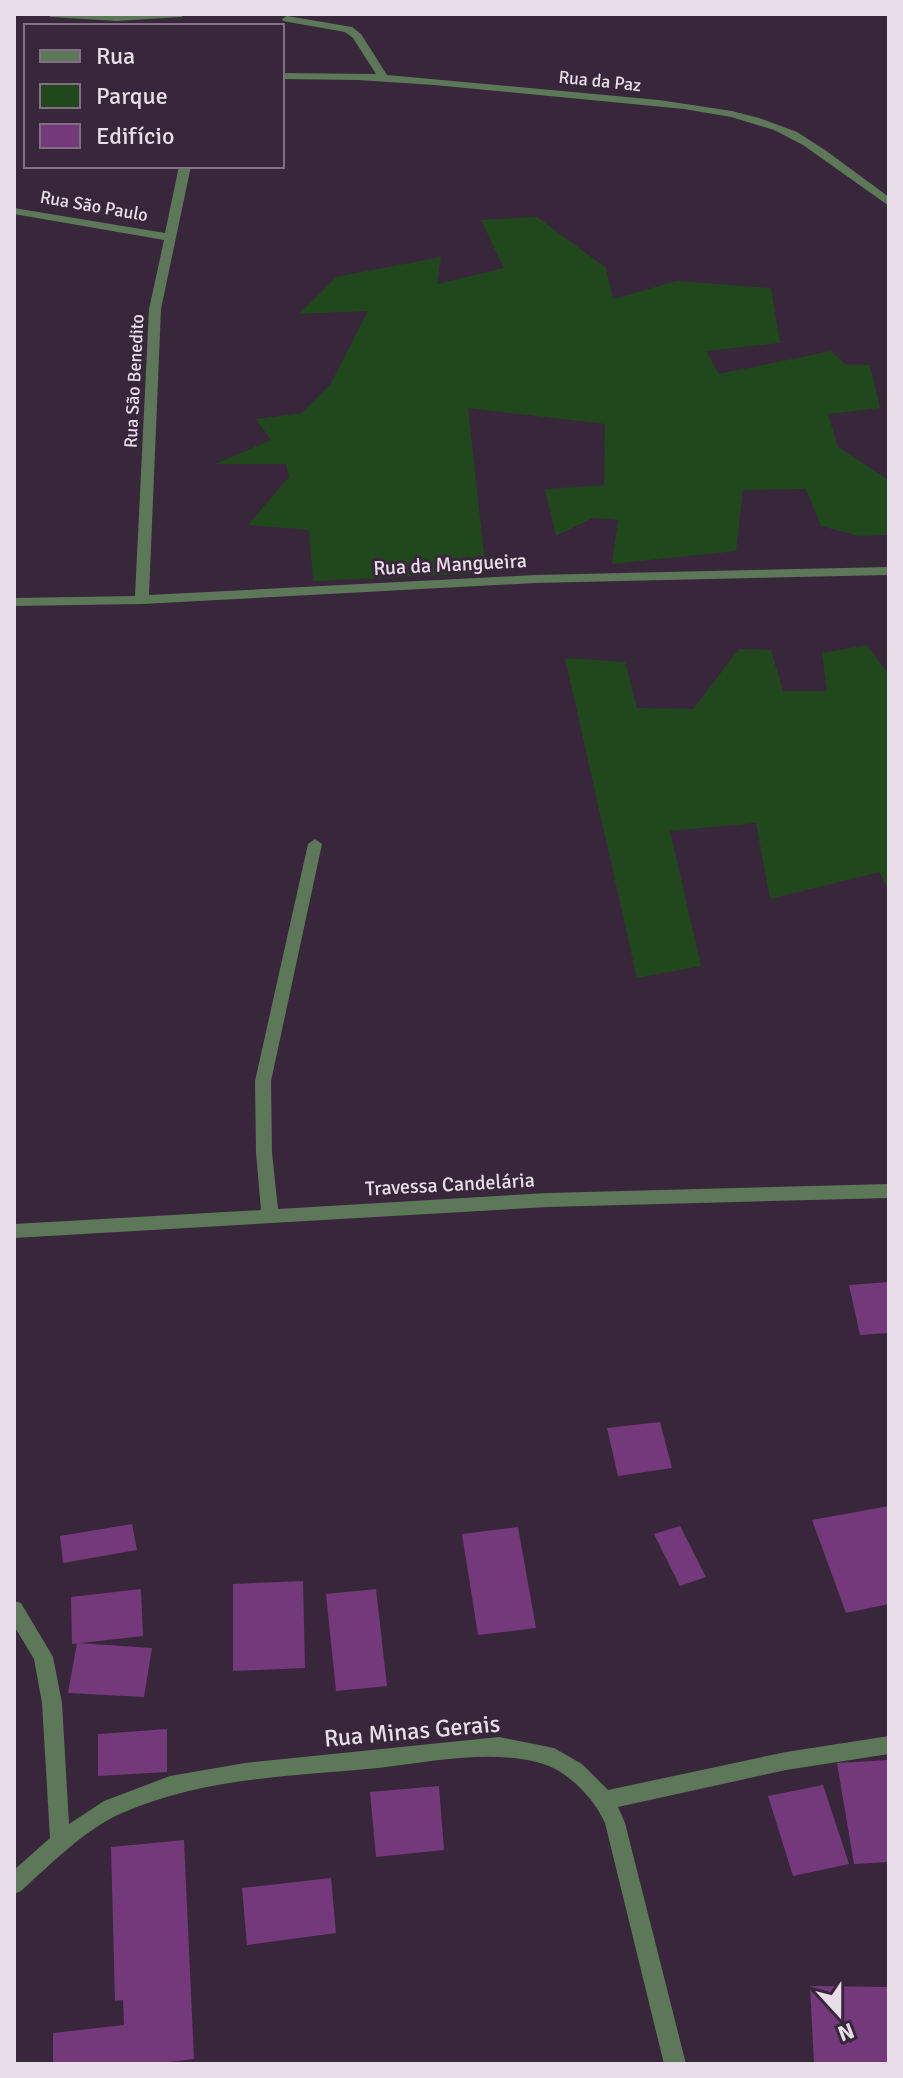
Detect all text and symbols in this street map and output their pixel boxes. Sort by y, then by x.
legend [24,24,284,168]
text: Rua [96,41,135,71]
street label: Rua da Paz [558,66,642,96]
text: Parque [96,81,168,111]
text: Edifício [96,121,174,151]
street label: Rua São Paulo [38,186,150,226]
street label: Rua São Benedito [120,313,148,449]
street label: Rua da Mangueira [373,548,527,581]
street label: Travessa Candelária [365,1168,535,1201]
street label: Rua Minas Gerais [323,1708,501,1754]
north arrow [799,1974,879,2054]
text: N [834,2017,858,2048]

